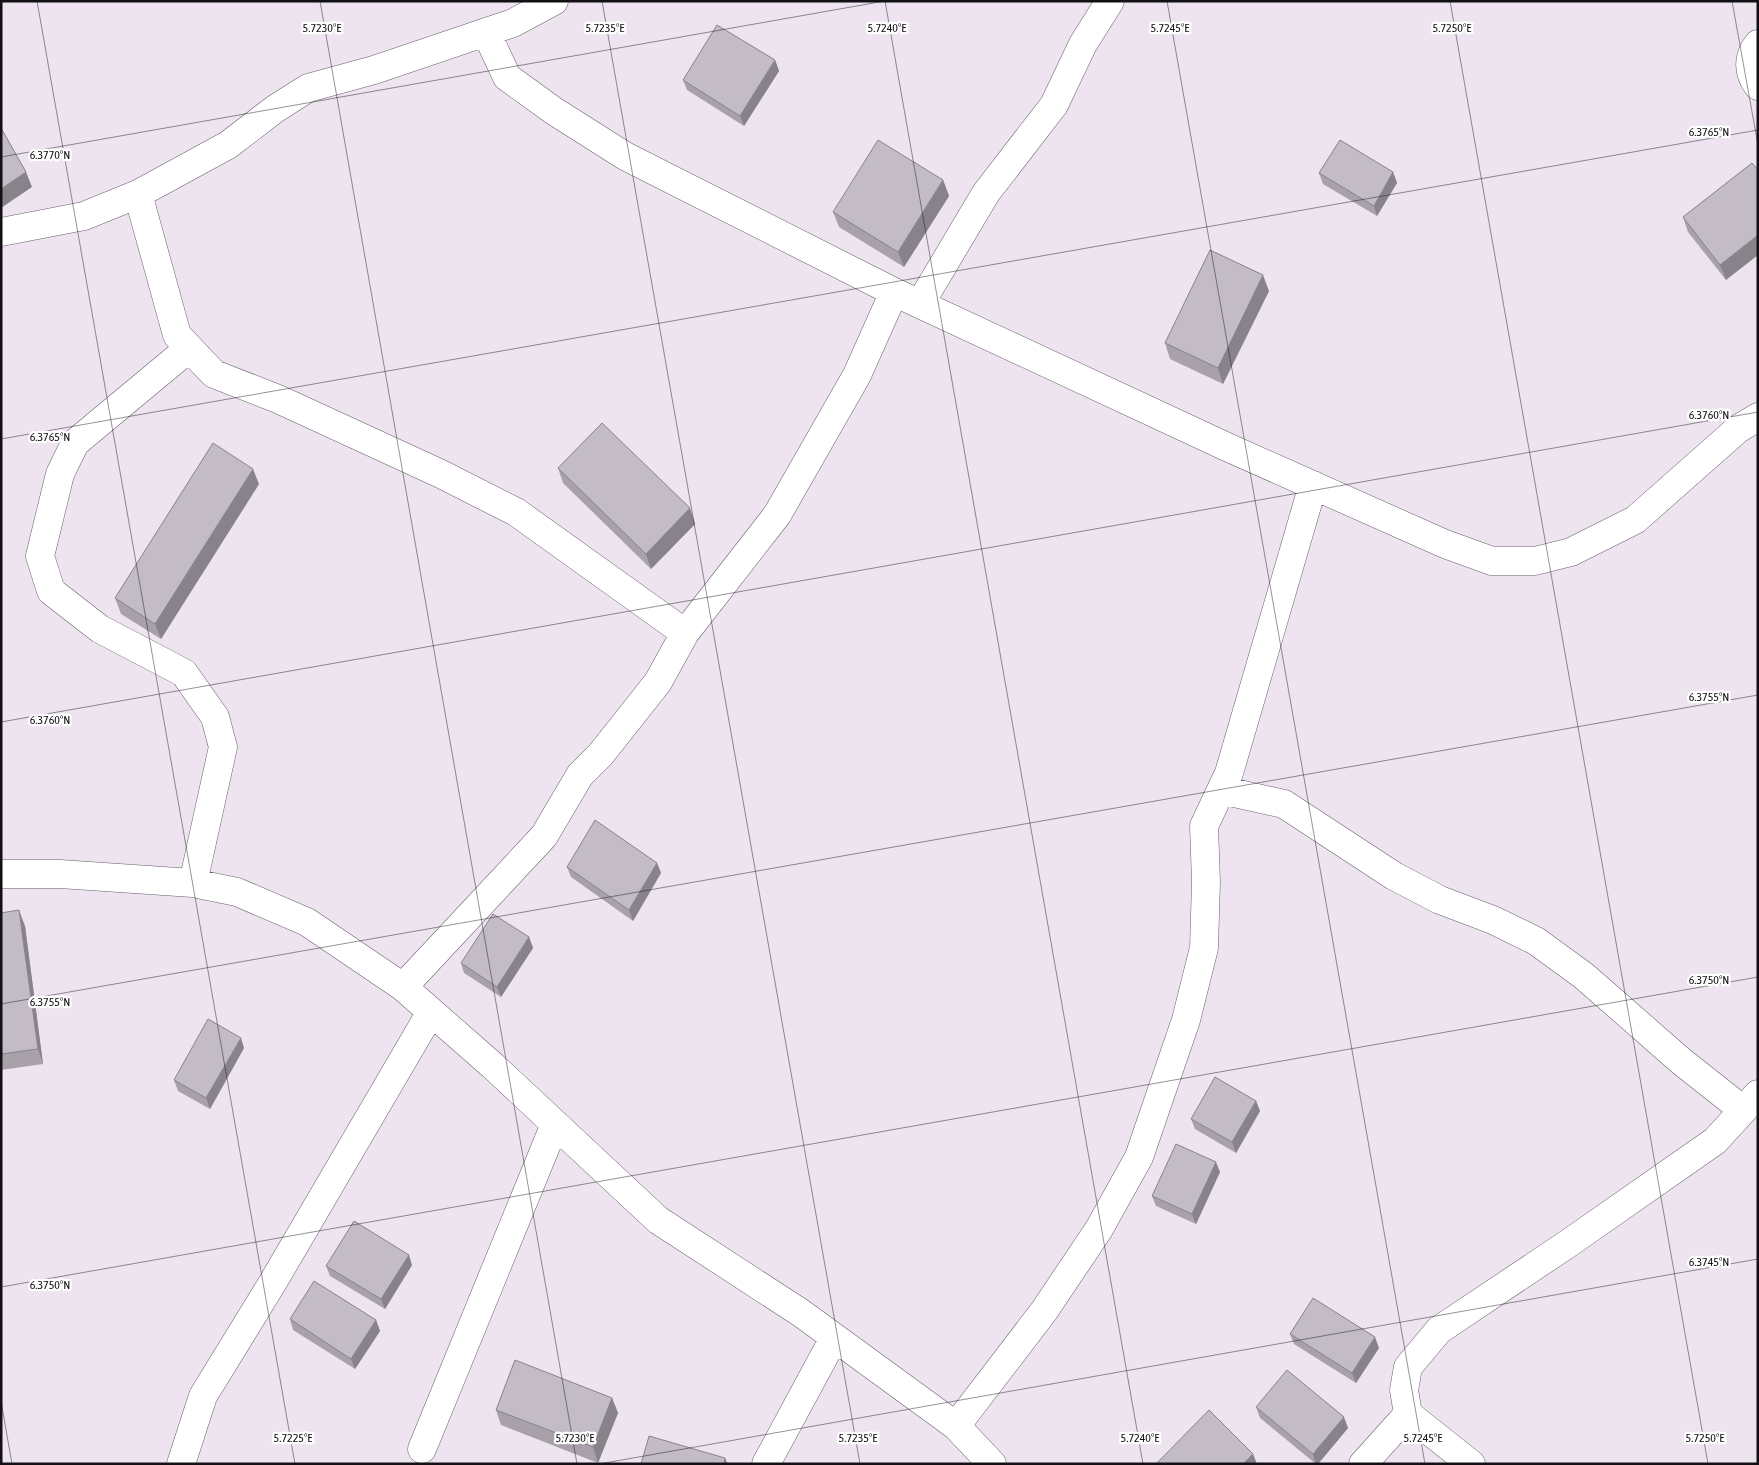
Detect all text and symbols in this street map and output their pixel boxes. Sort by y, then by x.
text: 5.7230°E [303,21,341,35]
text: 5.7235°E [586,21,624,35]
text: 5.7240°E [868,21,906,35]
text: 5.7245°E [1151,21,1189,35]
text: 5.7250°E [1433,21,1471,35]
text: 6.3765°N [1689,125,1729,139]
text: 6.3770°N [30,148,70,162]
text: 6.3760°N [1689,408,1729,422]
text: 6.3765°N [30,430,70,444]
text: 6.3755°N [1689,690,1729,704]
text: 6.3760°N [30,713,70,727]
text: 6.3750°N [1689,973,1729,987]
text: 6.3755°N [30,995,70,1009]
text: 6.3745°N [1689,1255,1729,1269]
text: 6.3750°N [30,1278,70,1292]
text: 5.7225°E [274,1431,312,1445]
text: 5.7230°E [556,1431,594,1445]
text: 5.7235°E [839,1431,877,1445]
text: 5.7240°E [1121,1431,1159,1445]
text: 5.7245°E [1404,1431,1442,1445]
text: 5.7250°E [1686,1431,1724,1445]

